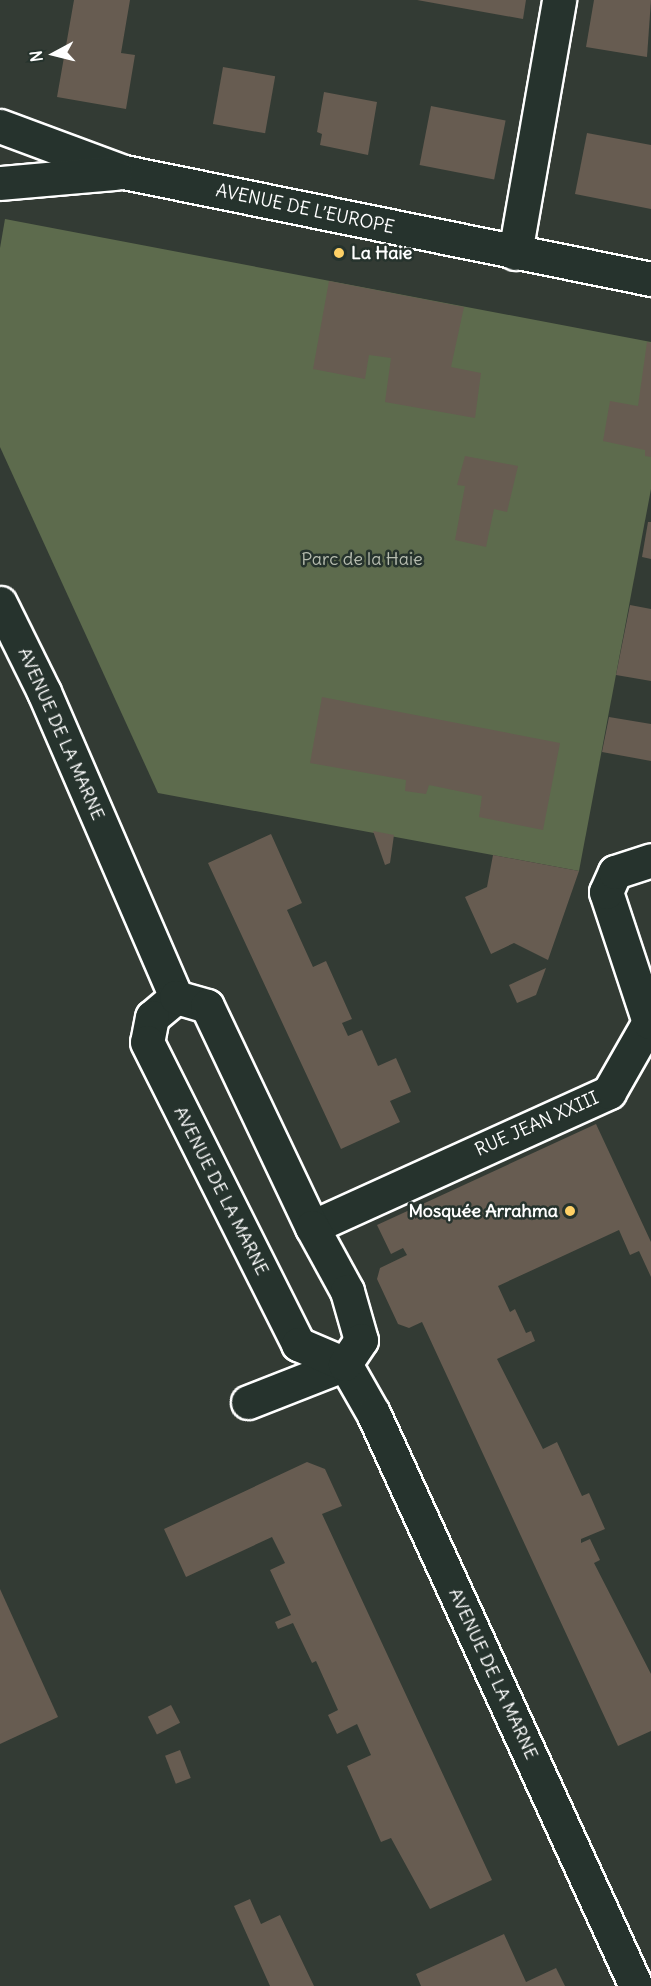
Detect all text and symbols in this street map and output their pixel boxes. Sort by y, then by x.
north arrow [24,24,84,84]
text: N [26,49,47,63]
street label: AVENUE DE L’EUROPE [214,180,396,238]
place label: La Haie [351,242,412,264]
marker: La Haie [332,246,346,260]
park label: Parc de la Haie [301,548,423,570]
street label: AVENUE DE LA MARNE [13,644,109,824]
street label: RUE JEAN XXIII [472,1087,602,1161]
street label: AVENUE DE LA MARNE [169,1103,273,1279]
place label: Mosquée Arrahma [408,1200,558,1222]
marker: Mosquée Arrahma [563,1204,577,1218]
street label: AVENUE DE LA MARNE [444,1585,542,1763]

